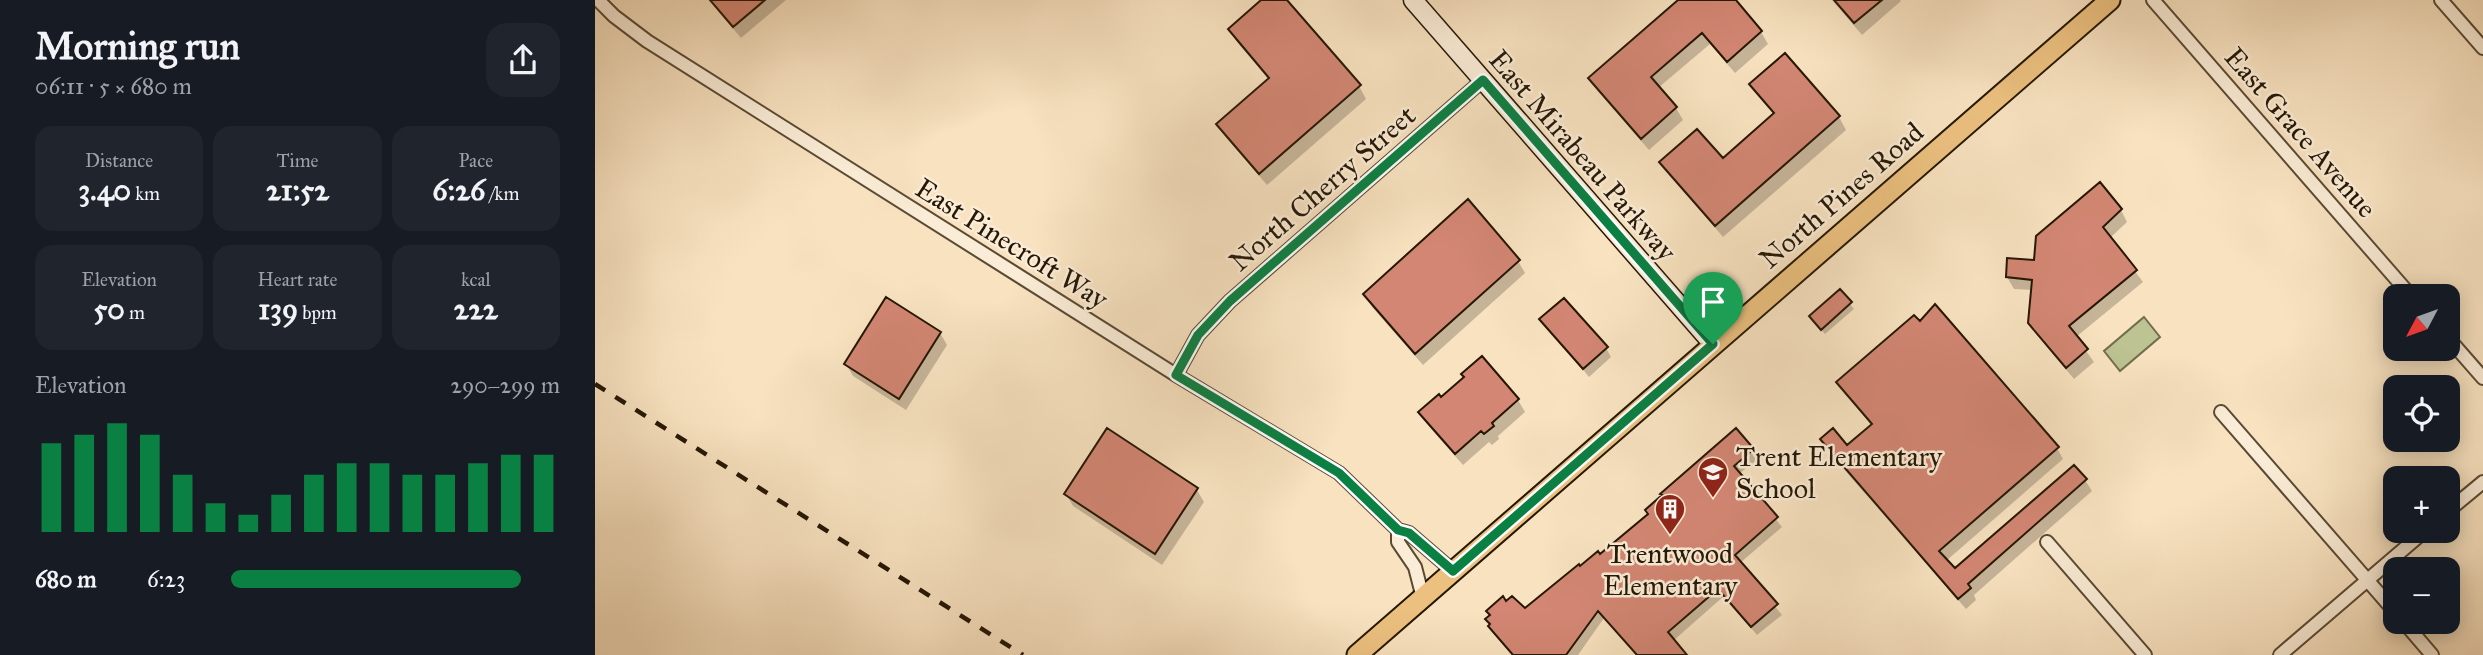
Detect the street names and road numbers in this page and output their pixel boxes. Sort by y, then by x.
street label: East Grace Avenue [2217,40,2384,225]
street label: East Mirabeau Parkway [1481,43,1684,269]
street label: North Cherry Street [1222,98,1423,279]
street label: North Pines Road [1752,115,1931,276]
street label: East Pinecroft Way [909,170,1115,317]

